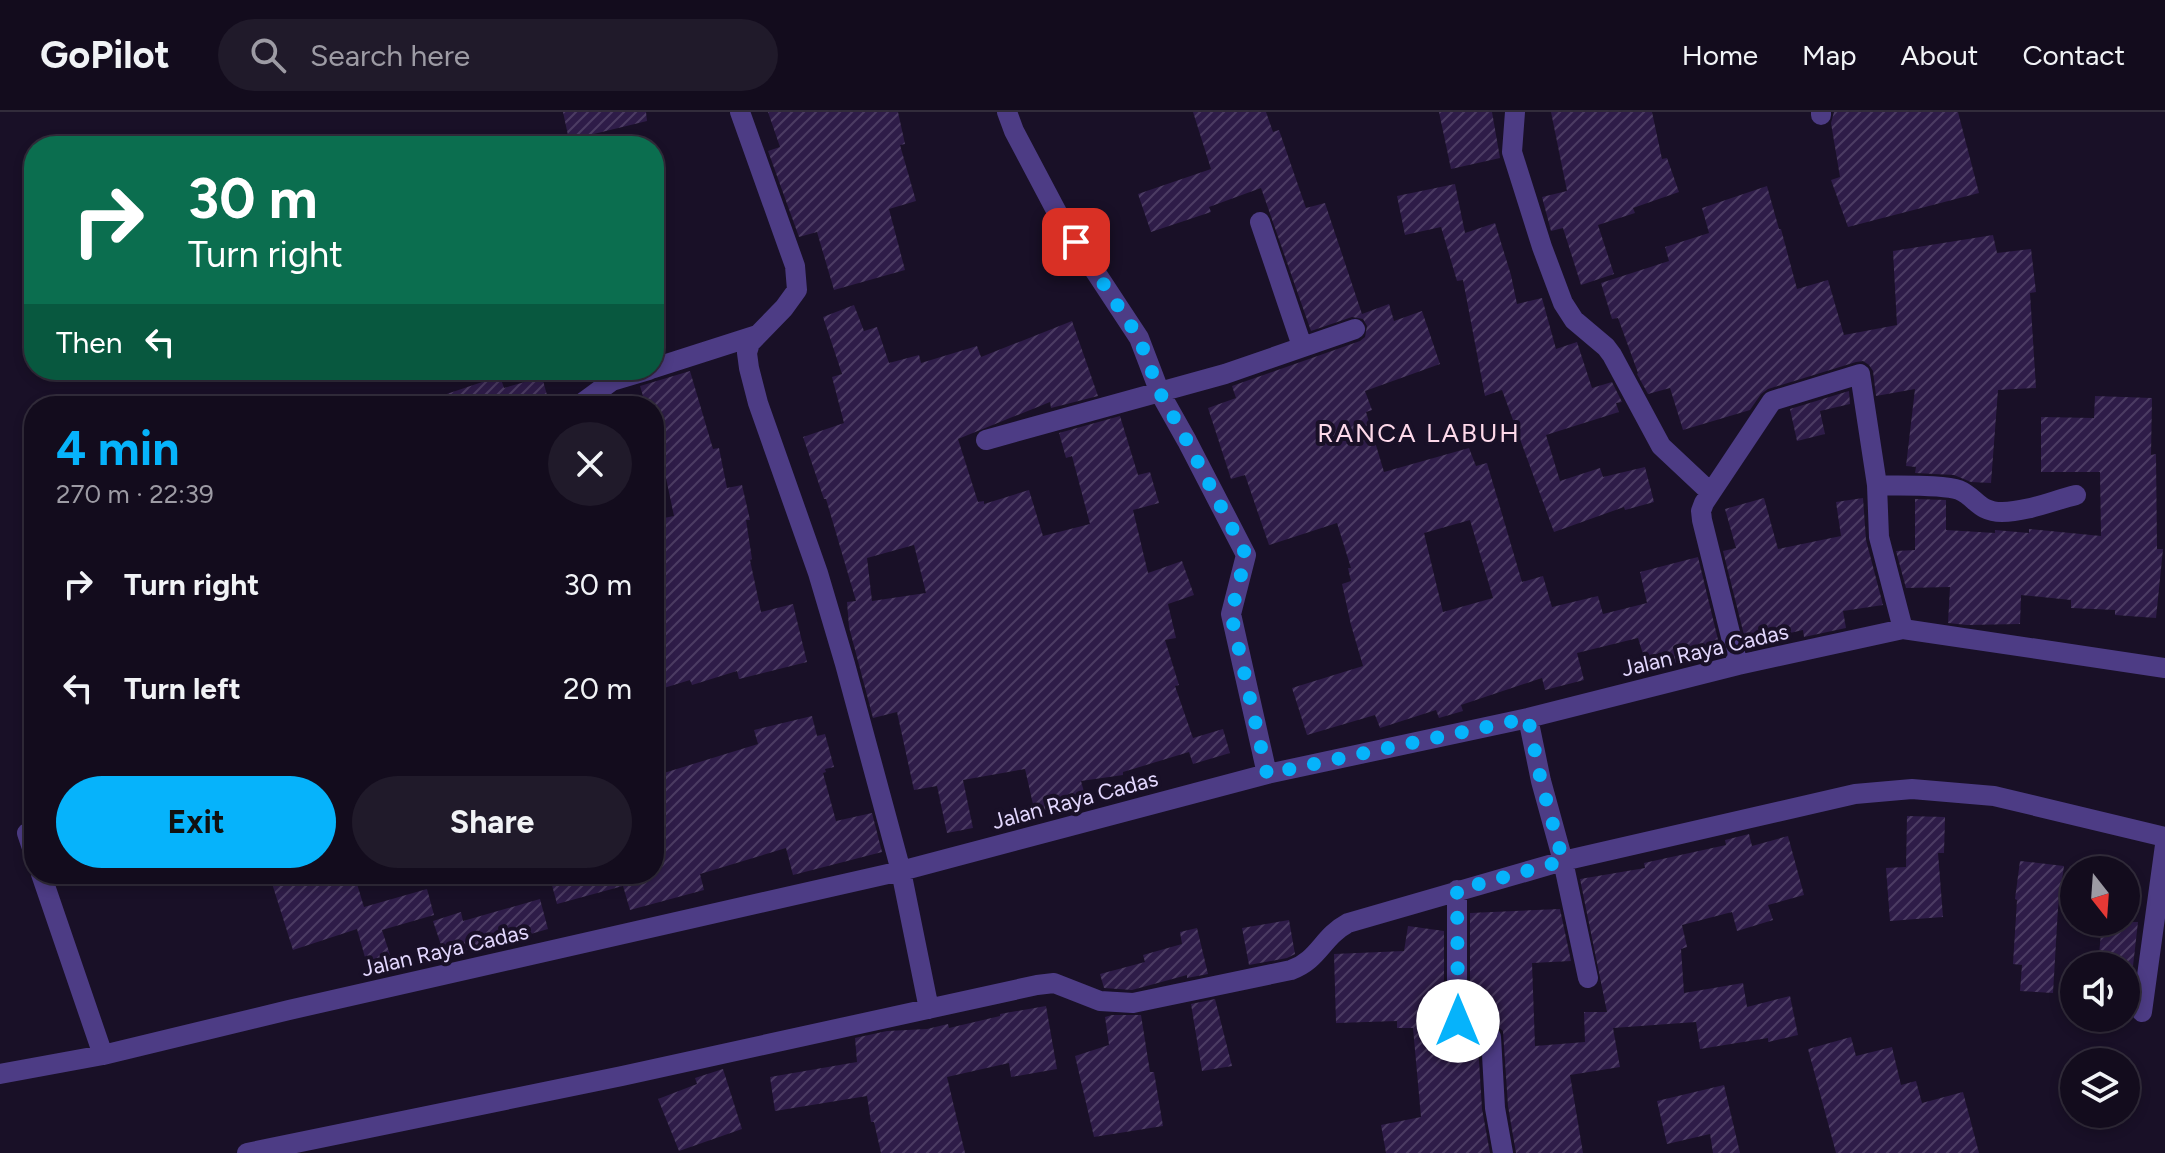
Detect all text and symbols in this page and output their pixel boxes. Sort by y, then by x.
search box [218,19,778,91]
text: GoPilot [40,32,170,78]
icon: search [246,33,290,77]
text: Search here [310,37,470,74]
text: Home [1682,38,1758,72]
text: Map [1802,38,1857,72]
text: About [1901,38,1978,72]
text: Contact [2022,38,2125,72]
text: 30 m [188,165,318,232]
icon: right [56,168,160,272]
pin [1042,208,1110,276]
icon: arrive [1054,220,1098,264]
text: Turn right [188,233,343,276]
icon: left [138,320,182,364]
text: Then [56,324,122,361]
district label: RANCA LABUH [1317,417,1521,449]
text: 4 min [56,419,180,477]
button: close [548,422,632,506]
text: 270 m · 22:39 [56,478,214,510]
icon: right [56,562,100,606]
text: Turn right [124,566,259,603]
text: 30 m [564,566,632,603]
street label: Jalan Raya Cadas [1619,618,1791,682]
icon: left [56,666,100,710]
text: Turn left [124,670,241,707]
text: 20 m [563,670,632,707]
street label: Jalan Raya Cadas [989,765,1161,835]
button: Exit [56,776,336,868]
button: Share [352,776,632,868]
north arrow [2060,856,2140,936]
map controls [2060,856,2140,1128]
street label: Jalan Raya Cadas [359,918,531,982]
button: sound [2060,952,2140,1032]
position arrow [1416,979,1500,1063]
button: layers [2060,1048,2140,1128]

